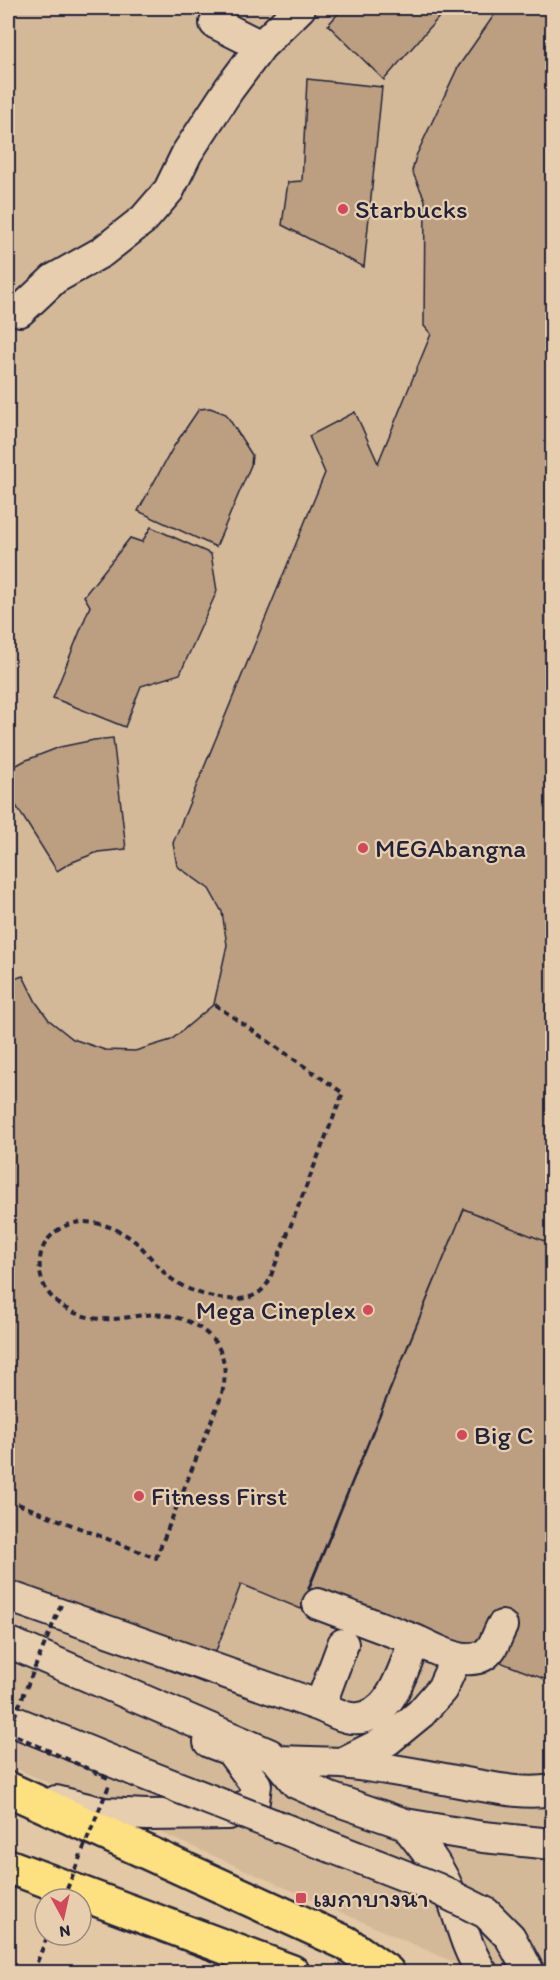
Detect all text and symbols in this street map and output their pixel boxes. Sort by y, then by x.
place label: Starbucks [355,193,468,225]
marker: Starbucks [336,202,350,216]
place label: MEGAbangna [375,832,526,864]
marker: MEGAbangna [356,841,370,855]
place label: Mega Cineplex [196,1294,356,1326]
marker: Mega Cineplex [361,1303,375,1317]
place label: Big C [474,1419,533,1451]
marker: Big C [455,1428,469,1442]
place label: Fitness First [151,1480,288,1512]
marker: Fitness First [132,1489,146,1503]
place label: เมกาบางนา [313,1882,429,1914]
north arrow [33,1887,93,1947]
marker: เมกาบางนา [294,1891,308,1905]
text: N [58,1921,72,1942]

